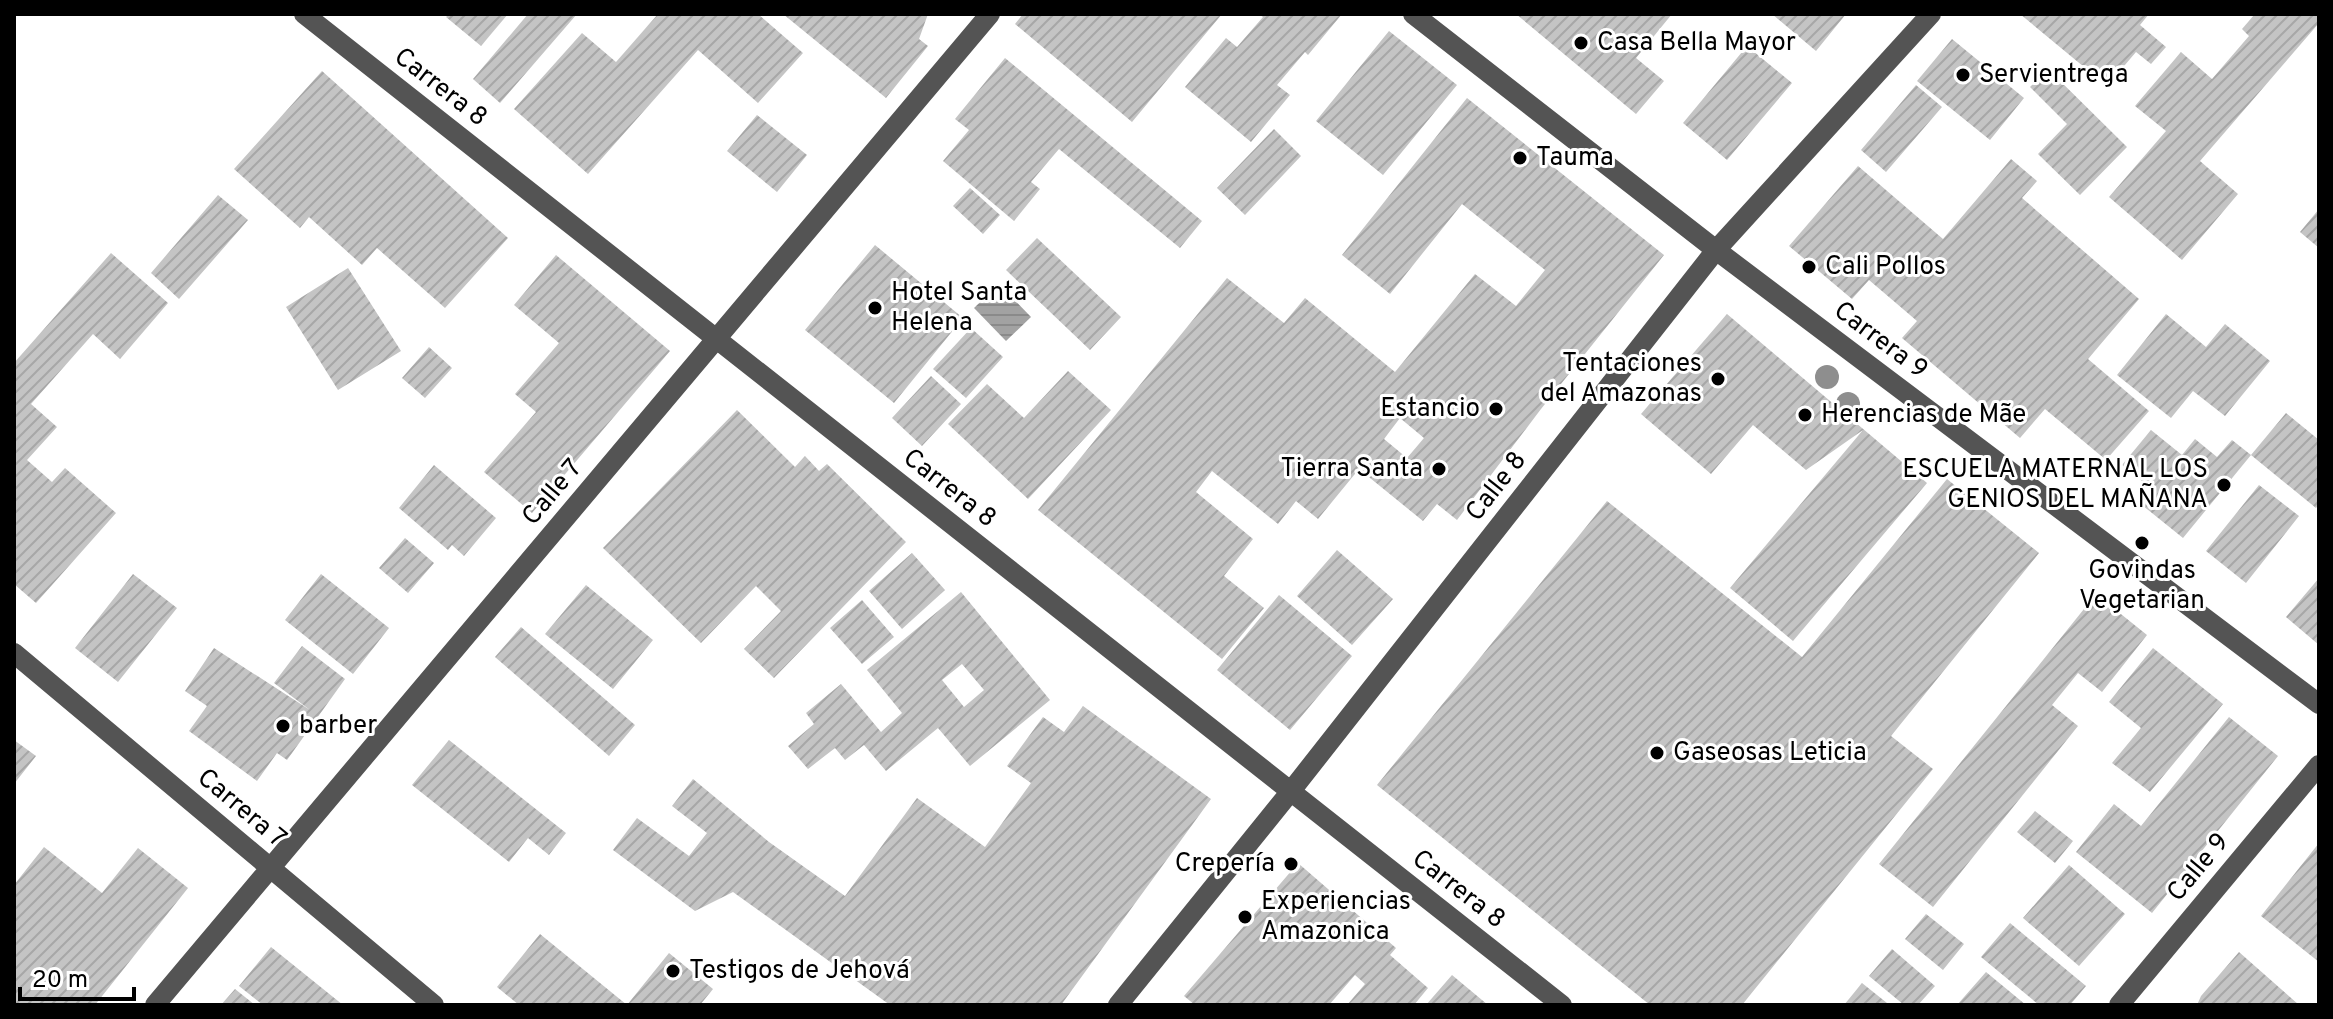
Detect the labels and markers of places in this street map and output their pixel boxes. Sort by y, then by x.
place label: Casa Bella Mayor [1597,27,1796,60]
marker: Casa Bella Mayor [1572,34,1590,52]
place label: Servientrega [1979,59,2128,92]
marker: Servientrega [1954,66,1972,84]
place label: Tauma [1536,142,1614,175]
marker: Tauma [1511,149,1529,167]
place label: Cali Pollos [1825,251,1946,284]
marker: Cali Pollos [1800,258,1818,276]
place label: Hotel Santa Helena [891,277,1027,340]
marker: Hotel Santa Helena [866,299,884,317]
place label: Tentaciones del Amazonas [1540,348,1702,411]
marker: Tentaciones del Amazonas [1709,370,1727,388]
place label: Estancio [1380,393,1480,426]
place label: Herencias de Mãe [1821,399,2026,432]
marker: Estancio [1487,400,1505,418]
marker: Herencias de Mãe [1796,406,1814,424]
place label: Tierra Santa [1281,453,1423,486]
place label: ESCUELA MATERNAL LOS GENIOS DEL MAÑANA [1902,454,2208,517]
marker: Tierra Santa [1430,460,1448,478]
marker: ESCUELA MATERNAL LOS GENIOS DEL MAÑANA [2215,476,2233,494]
marker: Govindas Vegetarian [2133,534,2151,552]
place label: Govindas Vegetarian [2079,555,2205,618]
place label: barber [299,710,377,743]
marker: barber [274,717,292,735]
place label: Gaseosas Leticia [1673,737,1867,770]
marker: Gaseosas Leticia [1648,744,1666,762]
place label: Crepería [1175,848,1275,881]
marker: Crepería [1282,855,1300,873]
place label: Experiencias Amazonica [1261,886,1411,949]
marker: Experiencias Amazonica [1236,908,1254,926]
place label: Testigos de Jehová [689,955,910,988]
marker: Testigos de Jehová [664,962,682,980]

